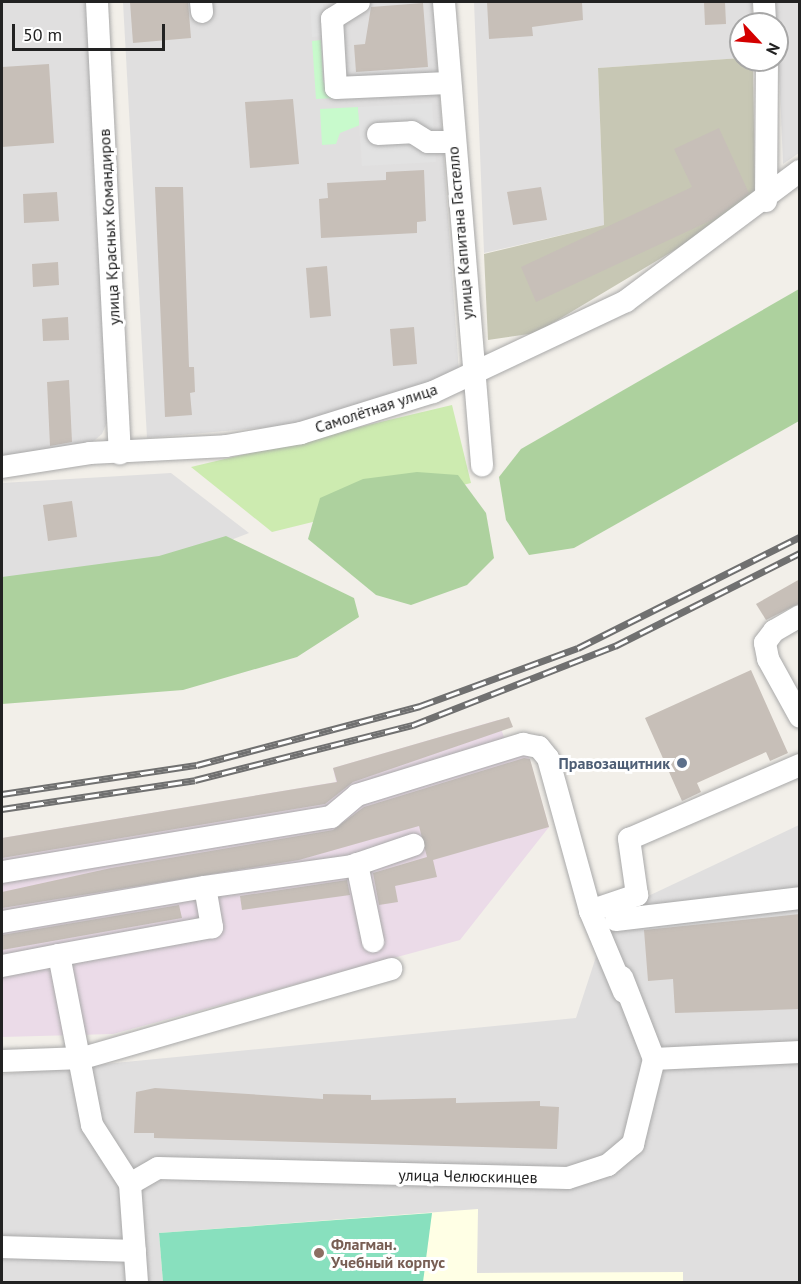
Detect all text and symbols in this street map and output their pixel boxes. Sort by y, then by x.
scale bar [15,12,168,50]
north arrow [729,12,789,72]
text: 50 m [23,23,62,46]
text: N [762,40,785,58]
street label: улица Красных Командиров [94,128,124,326]
street label: улица Капитана Гастелло [443,146,477,320]
street label: Самолётная улица [312,379,440,437]
place label: Правозащитник [559,753,670,773]
marker: Правозащитник [675,756,689,770]
street label: улица Челюскинцев [398,1165,538,1187]
place label: Флагман. Учебный корпус [331,1234,445,1272]
marker: Флагман. Учебный корпус [312,1246,326,1260]

